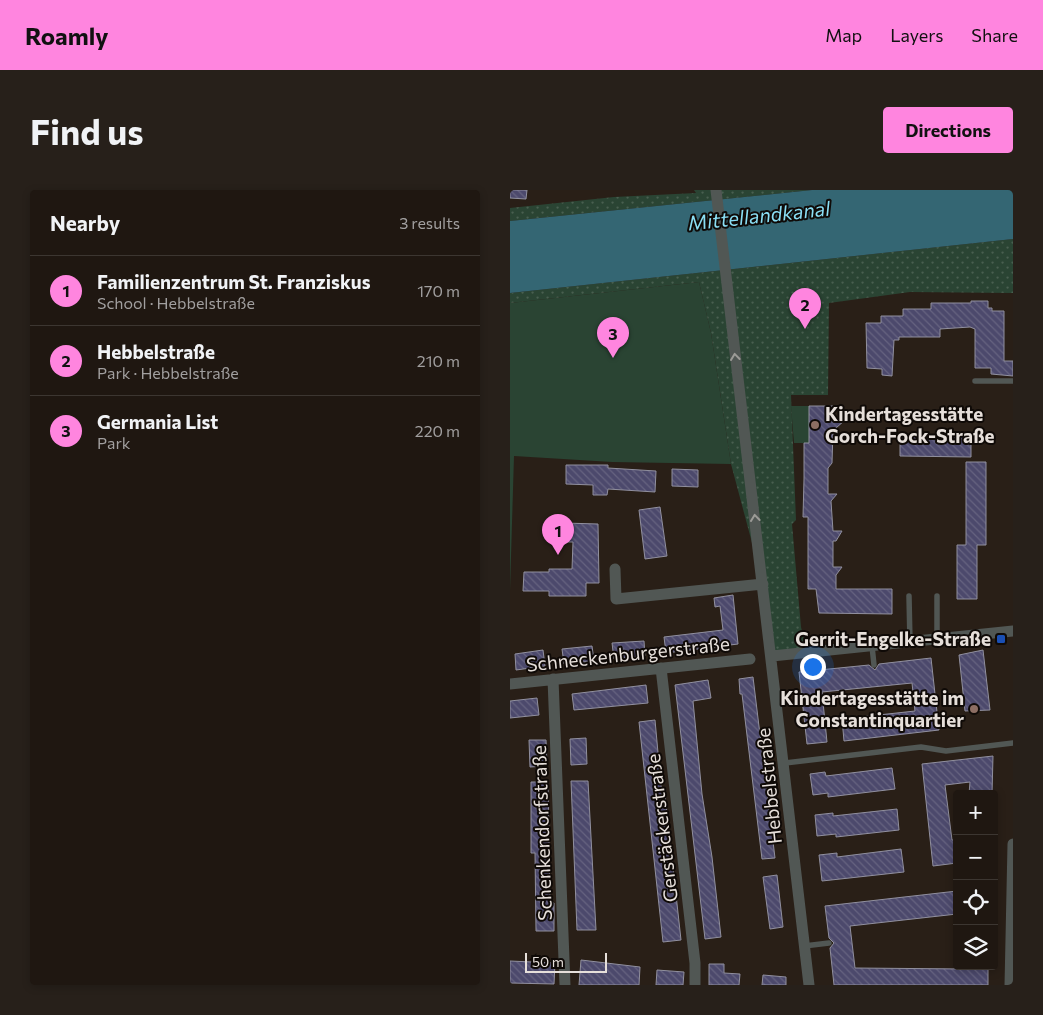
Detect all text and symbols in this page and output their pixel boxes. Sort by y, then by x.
text: Roamly [25,21,108,50]
text: Map [825,24,862,46]
text: Layers [890,24,943,46]
text: Share [971,24,1018,46]
button: Directions [883,107,1013,153]
text: Find us [30,109,144,152]
water label: Mittellandkanal [687,196,832,234]
text: Nearby [50,210,120,235]
text: 3 results [399,213,460,232]
text: Familienzentrum St. Franziskus [97,270,370,293]
text: 1 [62,281,70,300]
text: 170 m [417,281,460,300]
pin: 2 [789,288,821,329]
text: School · Hebbelstraße [97,293,255,312]
pin: 3 [597,317,629,358]
text: Hebbelstraße [97,340,215,363]
text: 2 [61,351,71,370]
text: 210 m [417,351,460,370]
one-way arrow [730,353,741,361]
text: Park · Hebbelstraße [97,363,239,382]
place label: Kindertagesstätte Gorch-Fock-Straße [825,402,995,447]
text: Germania List [97,410,218,433]
marker: Kindertagesstätte Gorch-Fock-Straße [809,419,821,431]
text: 3 [61,421,71,440]
text: 220 m [415,421,460,440]
text: Park [97,433,130,452]
pin: 1 [542,514,574,555]
one-way arrow [750,514,760,522]
place label: Gerrit-Engelke-Straße [795,627,991,650]
street label: Schneckenburgerstraße [525,631,731,676]
marker: Gerrit-Engelke-Straße [995,633,1007,645]
your location [800,654,826,680]
place label: Kindertagesstätte im Constantinquartier [780,686,964,731]
marker: Kindertagesstätte im Constantinquartier [968,703,980,715]
street label: Hebbelstraße [751,727,786,845]
street label: Schenkendorfstraße [527,745,556,921]
street label: Gerstäckerstraße [641,753,682,904]
map controls [953,790,998,970]
button: + [953,790,998,835]
button: − [953,835,998,880]
button: locate [953,880,998,925]
button: layers [953,925,998,970]
scale bar [525,950,608,973]
text: 50 m [532,953,564,970]

